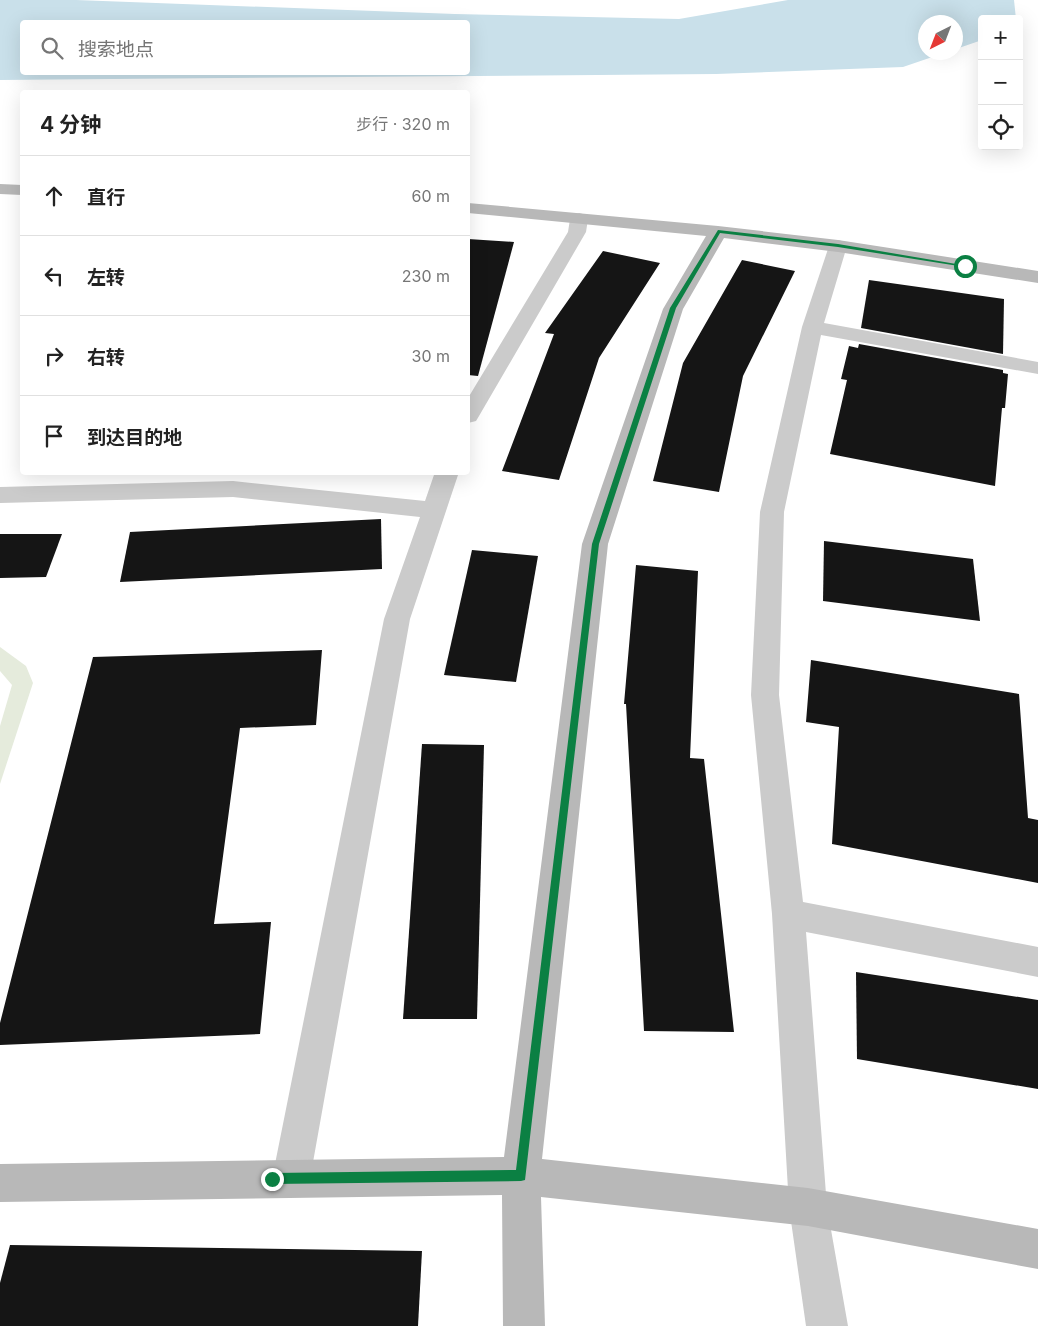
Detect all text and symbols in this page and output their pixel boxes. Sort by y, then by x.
north arrow [918,15,963,60]
map controls [978,15,1023,150]
button: + [978,15,1023,60]
search box [20,20,470,75]
icon: search [38,34,66,62]
text: 搜索地点 [78,38,154,61]
button: − [978,60,1023,105]
button: locate [978,105,1023,150]
text: 4 分钟 [40,112,101,137]
text: 步行 · 320 m [356,114,450,134]
icon: ahead [40,182,68,210]
text: 直行 [87,186,125,209]
text: 60 m [411,186,450,206]
route start [954,255,977,278]
icon: left [40,262,68,290]
text: 左转 [87,266,125,289]
text: 230 m [402,266,450,286]
icon: right [40,342,68,370]
text: 右转 [87,346,125,369]
text: 30 m [412,346,450,366]
icon: arrive [40,422,68,450]
text: 到达目的地 [87,426,182,449]
route end [261,1168,284,1191]

